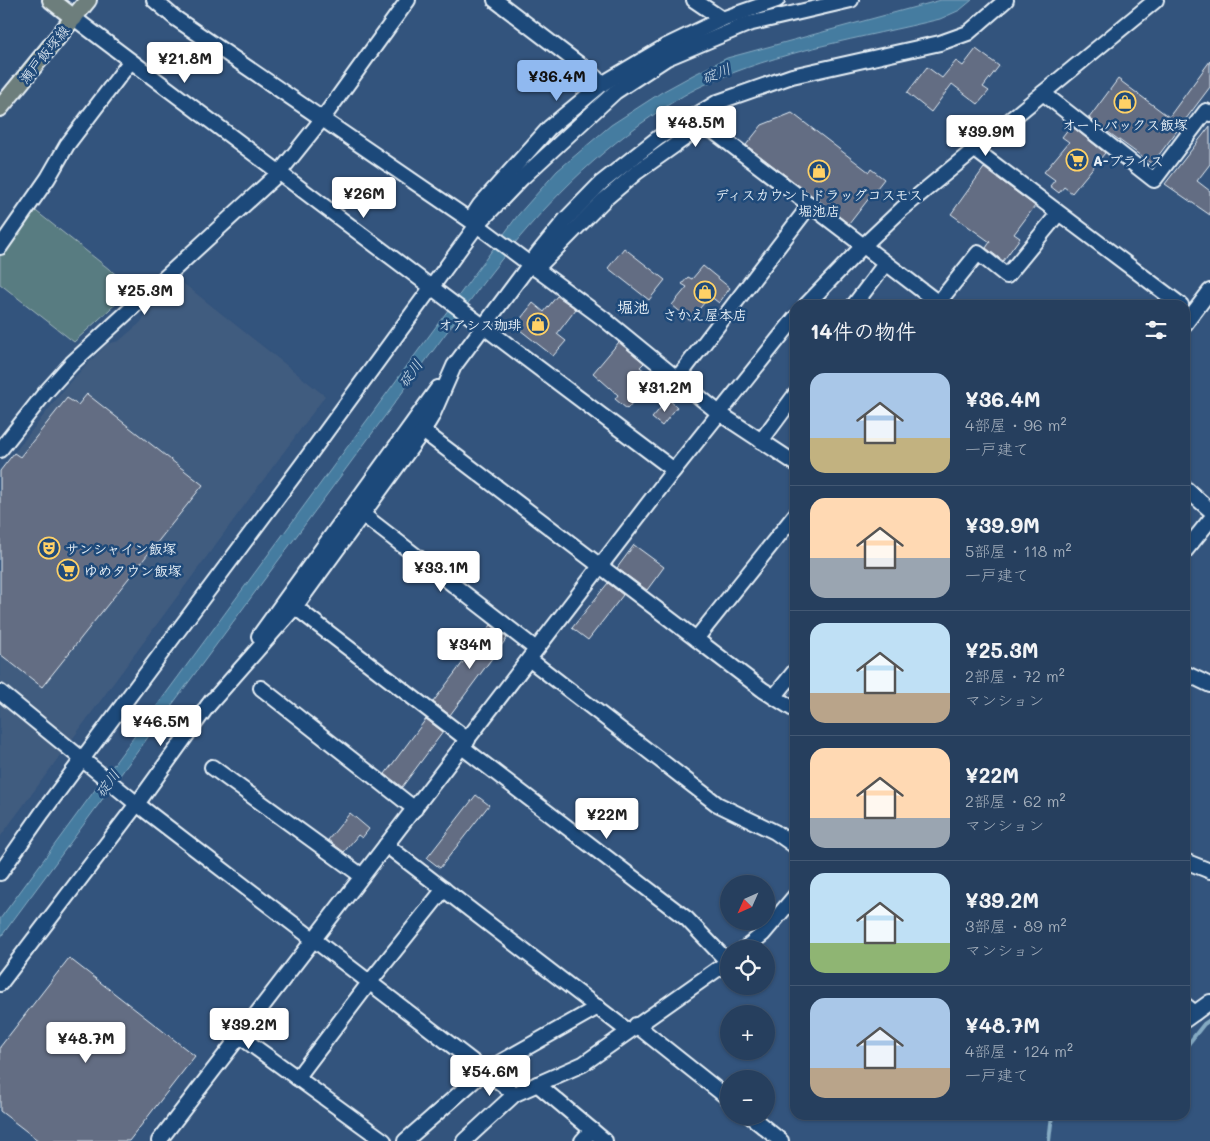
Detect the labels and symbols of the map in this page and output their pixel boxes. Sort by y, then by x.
street label: 瀬戸飯塚線 [15,21,73,87]
pin: ¥21.8M [144,42,226,84]
water label: 碇川 [698,58,734,88]
pin: ¥36.4M [516,59,598,102]
shop icon: オートバックス飯塚 [1113,90,1137,114]
pin: ¥48.5M [655,106,737,148]
pin: ¥39.9M [945,114,1027,157]
place label: オートバックス飯塚 [1062,115,1188,134]
supermarket icon: A-プライス [1065,148,1089,172]
place label: A-プライス [1093,151,1164,170]
shop icon: ディスカウントドラッグコスモス 堀池店 [807,159,831,183]
pin: ¥26M [334,176,394,219]
place label: ディスカウントドラッグコスモス 堀池店 [715,185,923,220]
pin: ¥25.3M [104,274,186,316]
shop icon: さかえ屋本店 [693,280,717,304]
district label: 堀池 [617,296,649,317]
place label: さかえ屋本店 [663,305,747,324]
shop icon: オアシス珈琲 [526,312,550,336]
place label: オアシス珈琲 [438,315,522,334]
water label: 碇川 [393,355,427,391]
pin: ¥31.2M [624,370,706,413]
theatre icon: サンシャイン飯塚 [37,536,61,560]
place label: サンシャイン飯塚 [65,539,176,558]
pin: ¥33.1M [400,550,482,593]
supermarket icon: ゆめタウン飯塚 [56,558,80,582]
place label: ゆめタウン飯塚 [84,561,182,580]
pin: ¥34M [440,628,500,670]
pin: ¥46.5M [120,704,202,747]
water label: 碇川 [90,765,124,801]
pin: ¥22M [577,798,637,840]
north arrow [720,875,775,930]
pin: ¥39.2M [208,1008,290,1050]
pin: ¥48.7M [45,1022,127,1064]
pin: ¥54.6M [449,1054,531,1097]

